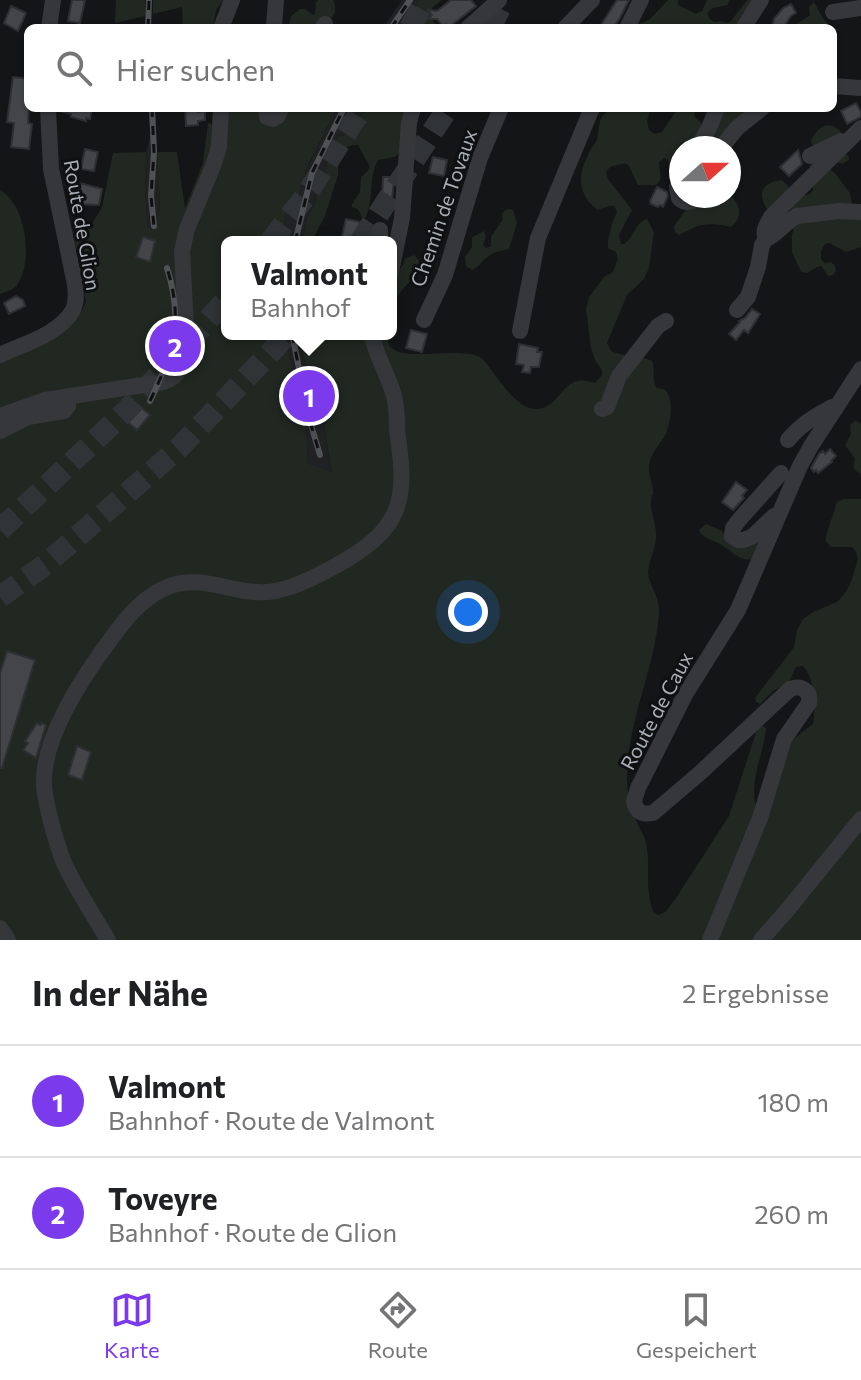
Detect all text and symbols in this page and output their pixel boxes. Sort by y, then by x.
search box [24,24,837,112]
icon: search [52,46,96,90]
text: Hier suchen [116,50,275,87]
street label: Chemin de Tovaux [405,126,481,289]
north arrow [669,136,741,208]
street label: Route de Glion [60,157,106,292]
popup [221,236,397,340]
text: Valmont [250,254,368,291]
text: Bahnhof [250,291,351,322]
pin: 2 [149,316,201,376]
pin: 1 [283,366,335,426]
your location [448,592,488,632]
street label: Route de Caux [615,647,697,774]
text: In der Nähe [32,971,208,1013]
text: 2 Ergebnisse [682,977,829,1008]
text: Valmont [108,1067,226,1104]
text: 1 [52,1086,64,1117]
text: 180 m [757,1086,829,1117]
text: Bahnhof · Route de Valmont [108,1104,435,1135]
text: Toveyre [108,1179,218,1216]
text: 2 [51,1198,65,1229]
text: 260 m [754,1198,829,1229]
text: Bahnhof · Route de Glion [108,1216,397,1247]
tab: Karte [104,1288,160,1363]
tab: Route [368,1288,428,1363]
tab: Gespeichert [636,1288,757,1363]

